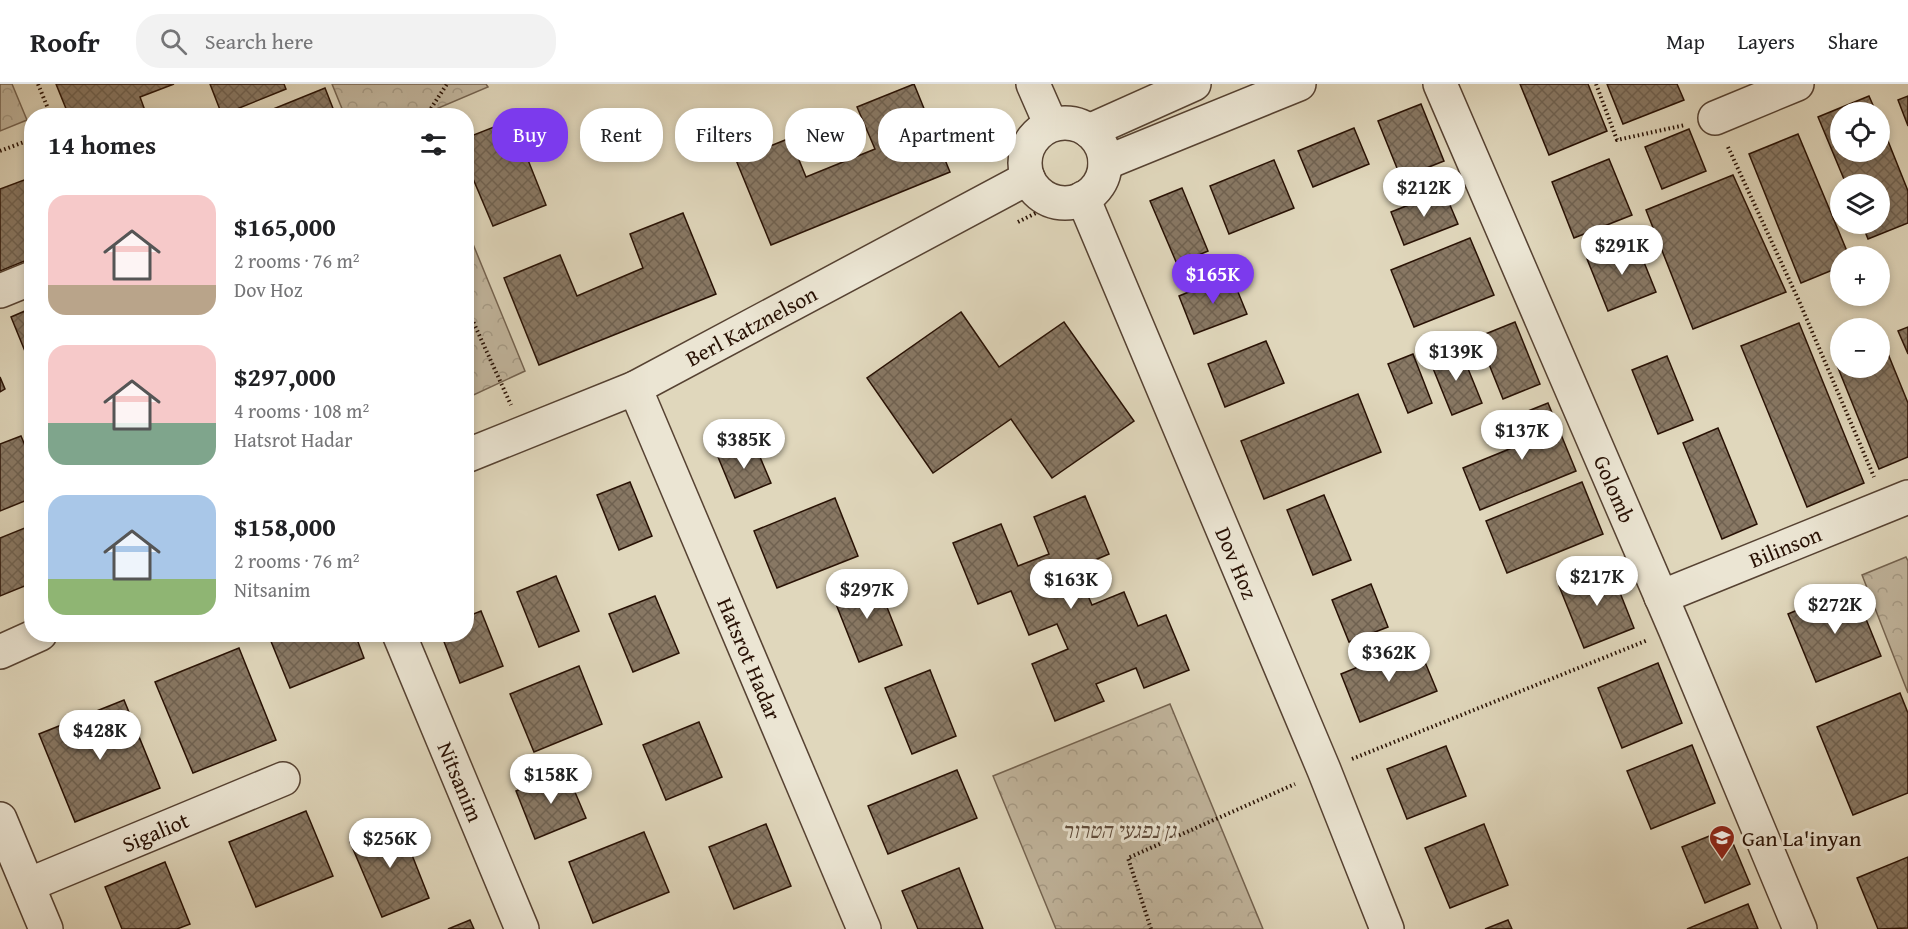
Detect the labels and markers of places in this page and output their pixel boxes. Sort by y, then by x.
pin: $212K [1382,167,1466,218]
pin: $291K [1580,225,1664,276]
pin: $165K [1171,254,1255,305]
pin: $139K [1414,331,1498,382]
pin: $137K [1480,410,1564,461]
pin: $385K [702,419,786,470]
pin: $217K [1555,556,1639,607]
pin: $163K [1029,559,1113,610]
pin: $297K [825,569,909,620]
pin: $272K [1793,584,1877,635]
pin: $362K [1347,632,1431,683]
pin: $428K [58,710,142,761]
pin: $158K [509,754,593,805]
pin: $256K [348,818,432,869]
place label: Gan La'inyan [1742,822,1862,854]
school or university icon: Gan La'inyan [1707,823,1737,861]

